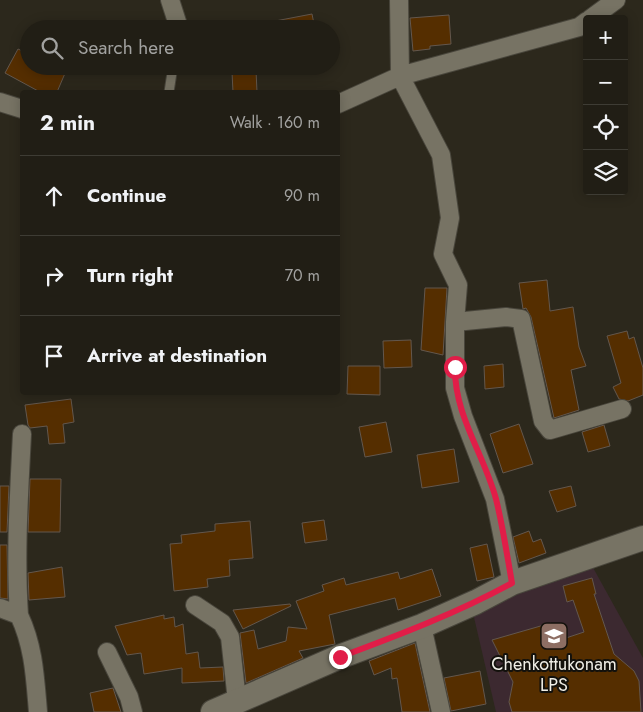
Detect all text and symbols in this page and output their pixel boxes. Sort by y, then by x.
map controls [583,15,628,195]
button: + [583,15,628,60]
search box [20,20,340,75]
icon: search [38,34,66,62]
text: Search here [78,34,174,61]
button: − [583,60,628,105]
button: locate [583,105,628,150]
text: 2 min [40,108,95,138]
text: Walk · 160 m [230,111,320,134]
button: layers [583,150,628,195]
icon: ahead [40,182,68,210]
text: Continue [87,182,166,209]
text: 90 m [284,184,320,207]
icon: right [40,262,68,290]
text: Turn right [87,262,173,289]
text: 70 m [285,264,320,287]
icon: arrive [40,342,68,370]
text: Arrive at destination [87,342,267,369]
route start [444,356,467,379]
school or university icon: Chenkottukonam LPS [539,621,569,651]
route end [329,646,352,669]
place label: Chenkottukonam LPS [491,651,617,698]

